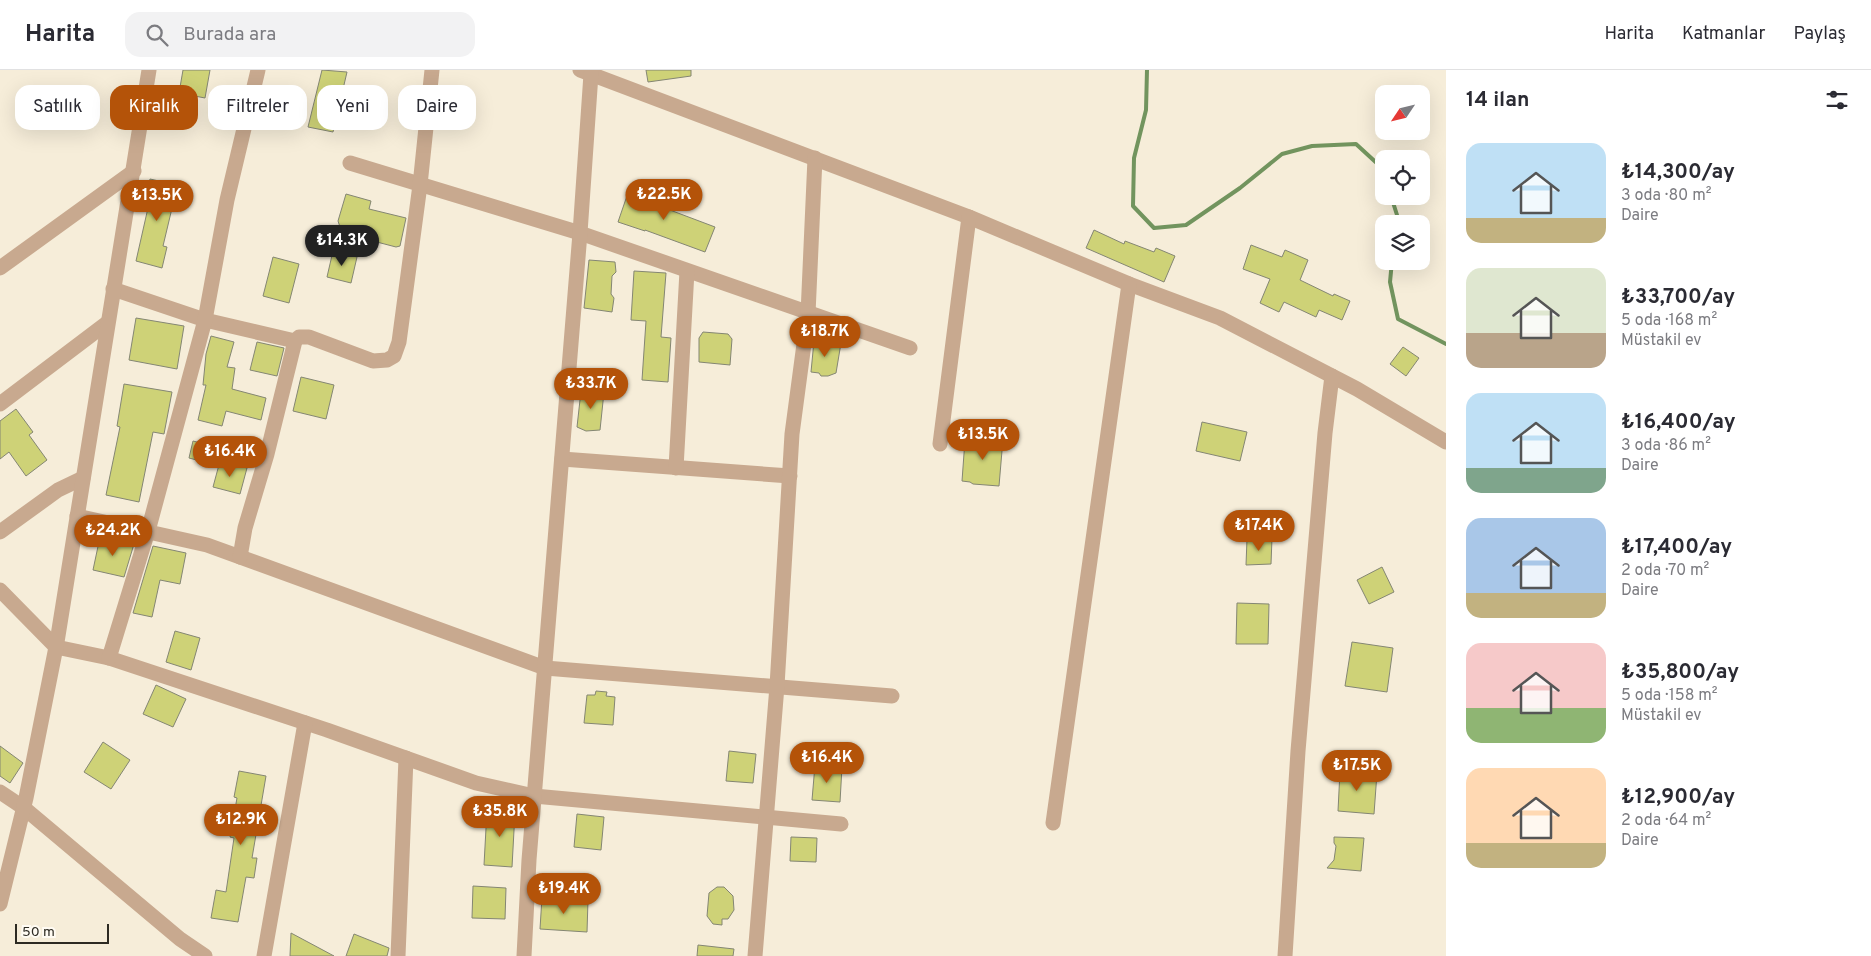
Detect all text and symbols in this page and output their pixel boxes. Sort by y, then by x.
search box [125,12,475,57]
text: Harita [25,20,95,50]
icon: search [143,21,171,49]
text: Burada ara [183,23,276,47]
text: Harita [1605,23,1654,46]
text: Katmanlar [1682,23,1765,46]
text: Paylaş [1793,23,1846,46]
chip: Satılık [15,85,100,130]
chip: Kiralık [110,85,198,130]
chip: Filtreler [208,85,307,130]
chip: Yeni [317,85,388,130]
chip: Daire [398,85,476,130]
north arrow [1375,85,1430,140]
map controls [1375,85,1430,270]
icon: filters [1823,86,1851,114]
text: 14 ilan [1466,87,1529,114]
button: locate [1375,150,1430,205]
text: ₺14,300/ay [1621,159,1735,186]
icon: home [1506,163,1566,223]
pin: ₺22.5K [623,178,705,221]
pin: ₺13.5K [116,180,198,222]
text: ₺22.5K [636,185,692,205]
text: ₺13.5K [131,186,183,206]
text: 3 oda · 80 m² [1621,186,1712,206]
text: Daire [1621,206,1659,226]
button: layers [1375,215,1430,270]
pin: ₺14.3K [301,224,383,267]
text: ₺14.3K [316,231,368,251]
text: ₺33,700/ay [1621,284,1735,311]
icon: home [1506,288,1566,348]
text: 5 oda · 168 m² [1621,311,1717,331]
pin: ₺18.7K [784,316,866,358]
text: ₺18.7K [800,322,850,342]
text: Müstakil ev [1621,331,1702,351]
pin: ₺33.7K [550,368,632,410]
text: ₺33.7K [565,374,617,394]
text: ₺16,400/ay [1621,409,1736,436]
icon: home [1506,413,1566,473]
pin: ₺13.5K [942,418,1024,461]
text: ₺13.5K [957,425,1009,445]
pin: ₺16.4K [189,436,271,478]
text: 3 oda · 86 m² [1621,436,1711,456]
text: ₺16.4K [204,442,256,462]
text: Daire [1621,456,1659,476]
pin: ₺17.4K [1218,510,1300,552]
pin: ₺24.2K [72,514,154,557]
text: ₺17.4K [1235,516,1283,536]
text: ₺24.2K [85,521,141,541]
text: ₺17,400/ay [1621,534,1732,561]
icon: home [1506,538,1566,598]
text: 2 oda · 70 m² [1621,561,1709,581]
text: Daire [1621,581,1659,601]
text: ₺35,800/ay [1621,659,1739,686]
icon: home [1506,663,1566,723]
text: 5 oda · 158 m² [1621,686,1718,706]
text: Müstakil ev [1621,706,1702,726]
pin: ₺16.4K [786,742,868,784]
text: ₺16.4K [801,748,853,768]
pin: ₺17.5K [1316,750,1398,792]
text: ₺17.5K [1333,756,1381,776]
text: ₺12,900/ay [1621,784,1735,811]
icon: home [1506,788,1566,848]
pin: ₺35.8K [459,796,541,838]
text: ₺35.8K [472,802,528,822]
pin: ₺12.9K [200,804,282,846]
text: ₺12.9K [215,810,267,830]
text: 2 oda · 64 m² [1621,811,1711,831]
text: Daire [1621,831,1659,851]
pin: ₺19.4K [523,872,605,915]
text: ₺19.4K [538,879,590,899]
scale bar [15,921,109,944]
text: 50 m [22,924,55,941]

